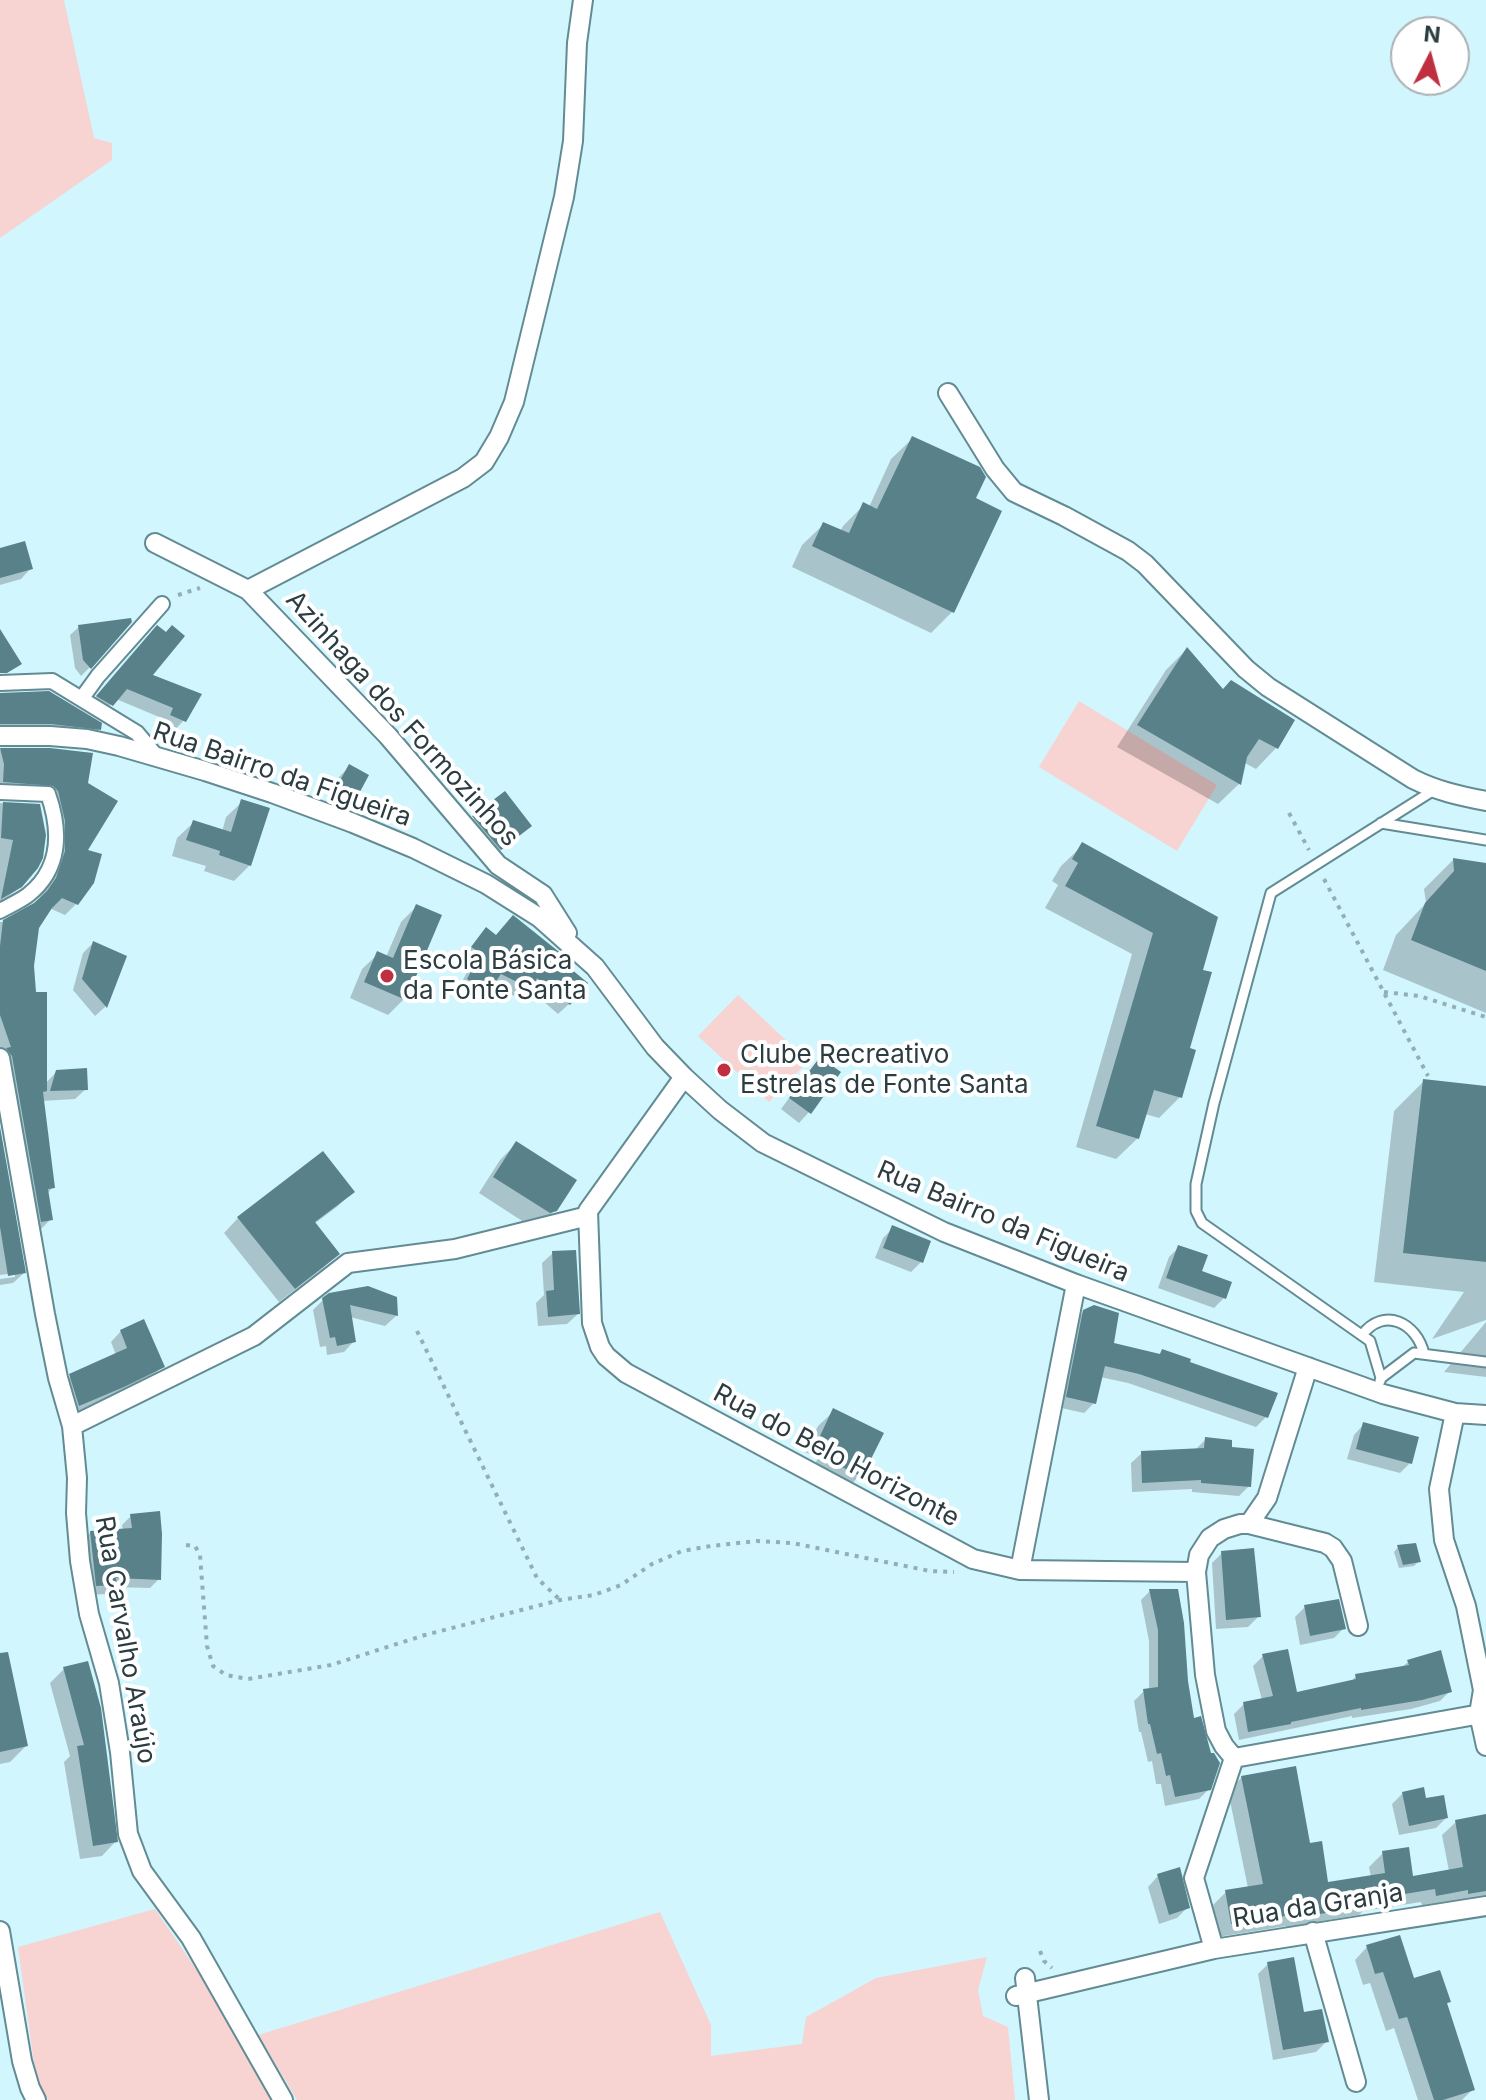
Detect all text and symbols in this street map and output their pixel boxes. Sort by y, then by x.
north arrow [1390,16,1470,96]
text: N [1423,20,1442,48]
street label: Azinhaga dos Formozinhos [279,585,525,853]
street label: Rua Bairro da Figueira [149,716,415,834]
place label: Escola Básica da Fonte Santa [403,945,587,1006]
marker: Escola Básica da Fonte Santa [378,967,396,985]
place label: Clube Recreativo Estrelas de Fonte Santa [740,1039,1029,1100]
marker: Clube Recreativo Estrelas de Fonte Santa [715,1061,733,1079]
street label: Rua Bairro da Figueira [872,1155,1134,1289]
street label: Rua do Belo Horizonte [708,1378,964,1534]
street label: Rua Carvalho Araújo [88,1514,162,1766]
street label: Rua da Granja [1231,1877,1405,1935]

